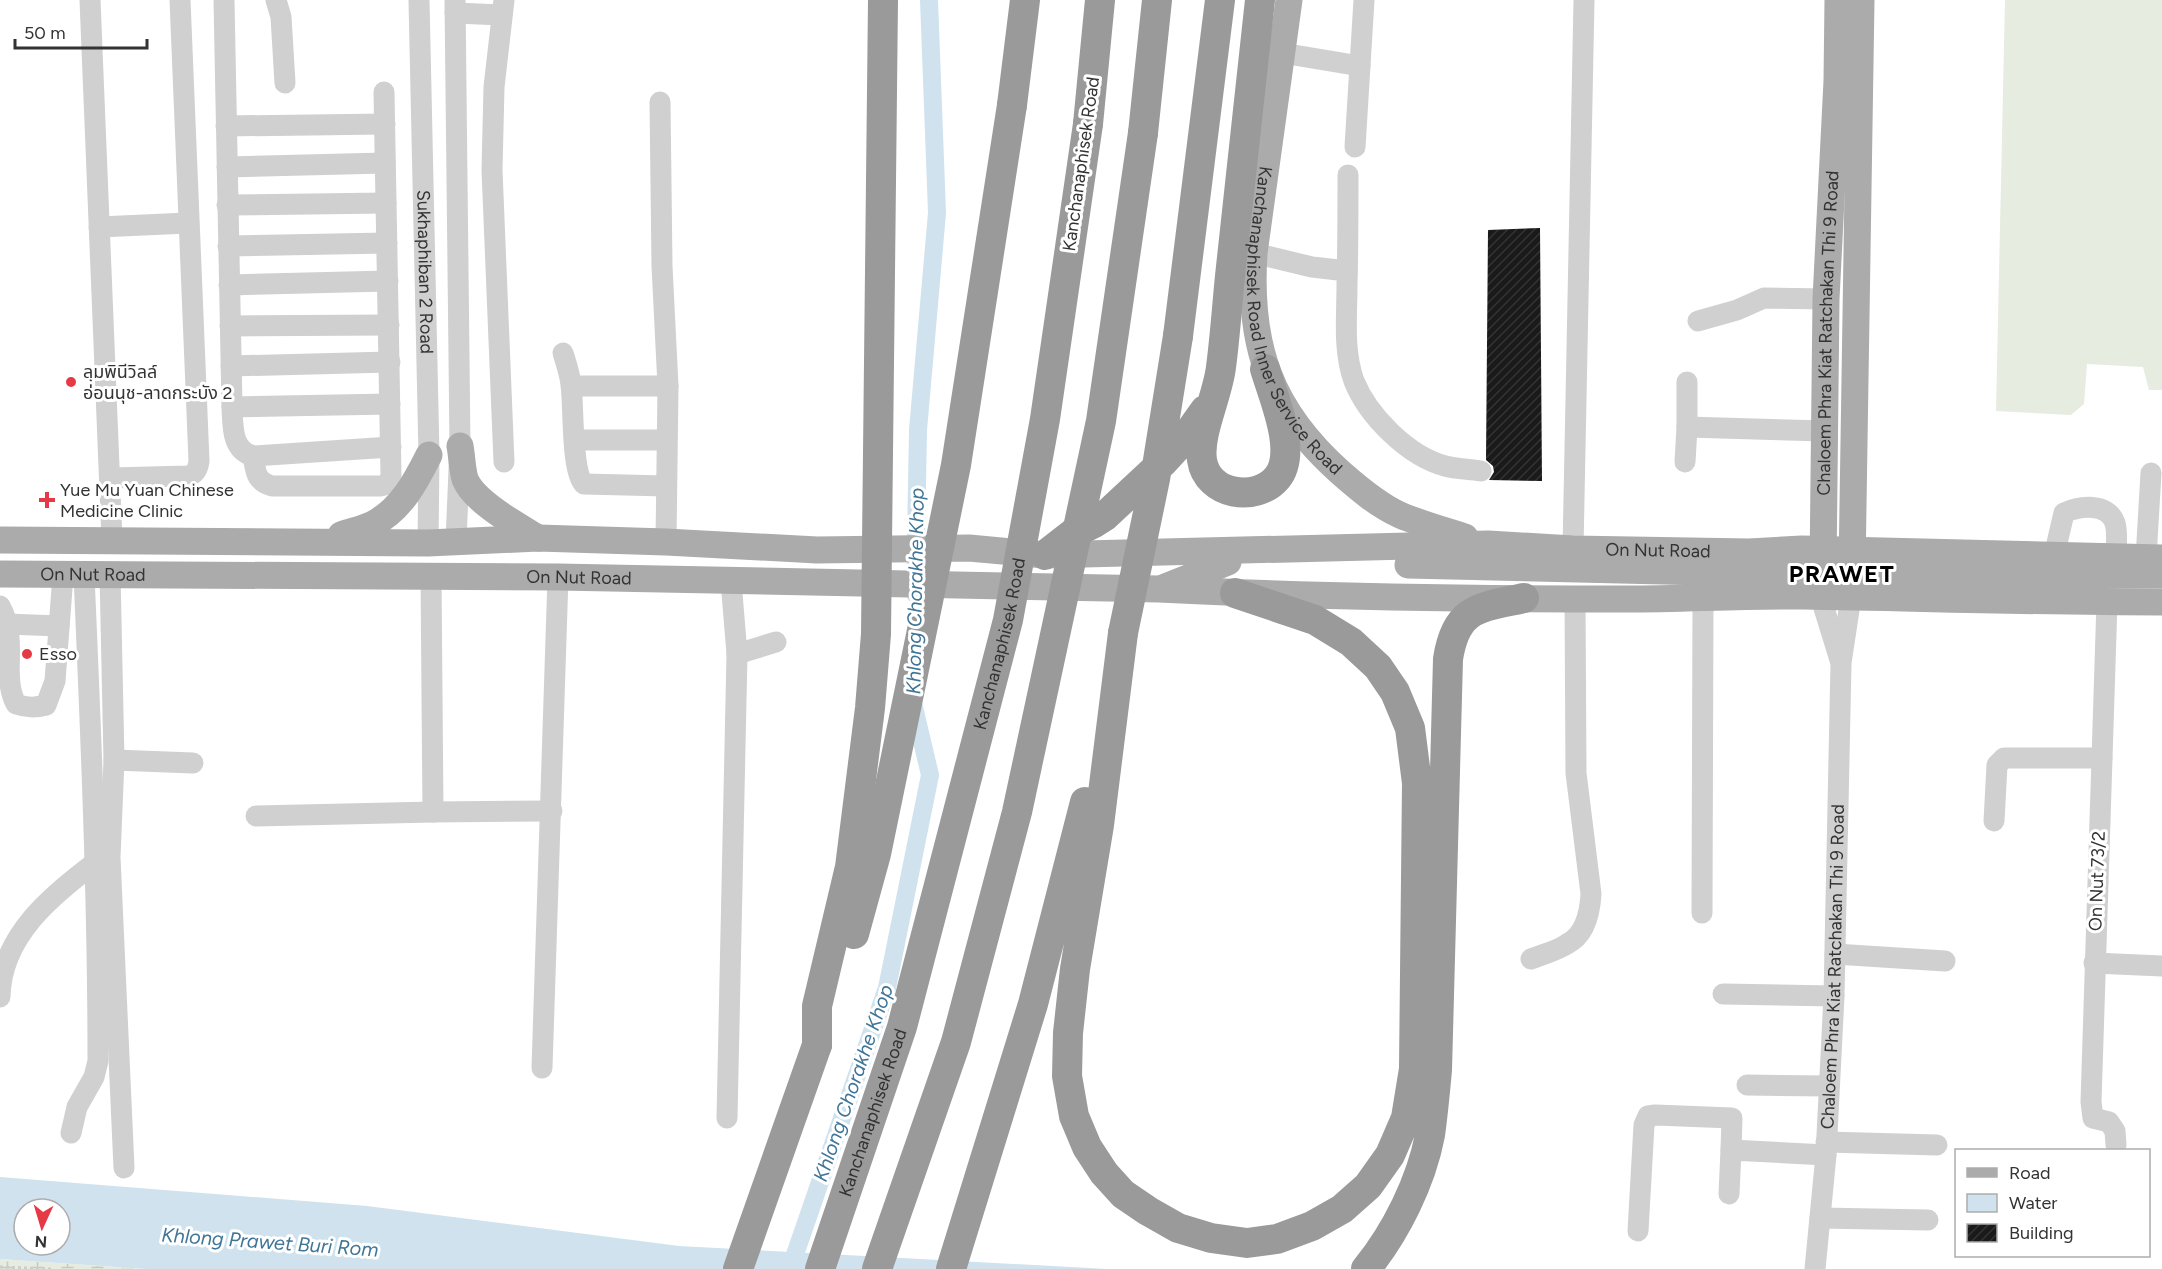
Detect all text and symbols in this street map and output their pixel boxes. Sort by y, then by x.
scale bar [15,12,147,50]
text: 50 m [24,22,66,44]
street label: Kanchanaphisek Road [1058,75,1104,253]
street label: Kanchanaphisek Road Inner Service Road [1242,165,1347,480]
street label: Chaloem Phra Kiat Ratchakan Thi 9 Road [1813,170,1843,496]
street label: Sukhaphiban 2 Road [412,190,438,354]
place label: ลุมพินีวิลล์ อ่อนนุช-ลาดกระบัง 2 [83,361,233,404]
marker: ลุมพินีวิลล์ อ่อนนุช-ลาดกระบัง 2 [64,375,78,389]
place label: Yue Mu Yuan Chinese Medicine Clinic [60,479,234,522]
water label: Khlong Chorakhe Khop [901,487,929,694]
marker: Yue Mu Yuan Chinese Medicine Clinic [38,491,56,509]
street label: On Nut Road [1605,539,1711,562]
street label: Kanchanaphisek Road [969,556,1030,732]
district label: PRAWET [1789,559,1895,588]
street label: On Nut Road [40,563,146,586]
street label: On Nut Road [526,566,632,589]
place label: Esso [39,643,77,665]
marker: Esso [20,647,34,661]
street label: Chaloem Phra Kiat Ratchakan Thi 9 Road [1816,804,1849,1130]
street label: On Nut 73/2 [2084,831,2110,931]
water label: Khlong Chorakhe Khop [808,981,898,1185]
street label: Kanchanaphisek Road [834,1026,912,1200]
legend [1955,1149,2150,1257]
text: Road [2009,1162,2050,1184]
text: Water [2009,1192,2057,1214]
north arrow [12,1197,72,1257]
water label: Khlong Prawet Buri Rom [161,1222,379,1262]
text: Building [2009,1222,2074,1244]
text: N [34,1232,48,1251]

